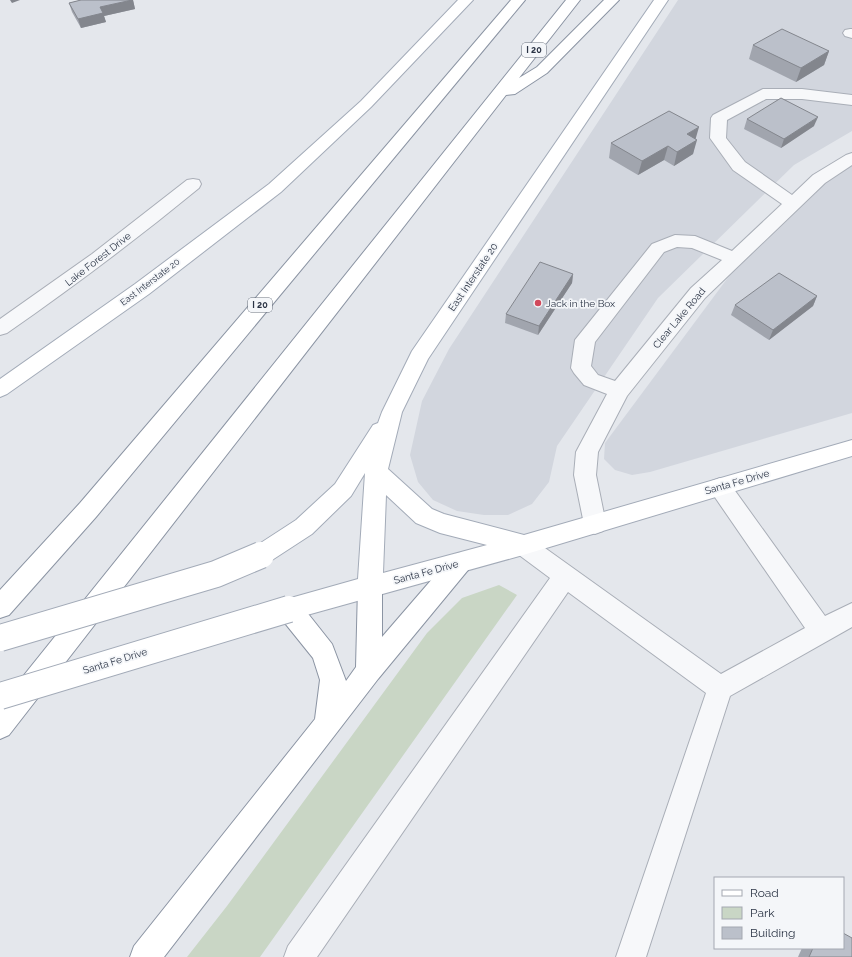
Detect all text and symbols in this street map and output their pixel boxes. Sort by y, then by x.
road number: I 20 [522,43,546,57]
street label: Lake Forest Drive [63,230,133,288]
street label: East Interstate 20 [446,241,500,313]
street label: East Interstate 20 [118,256,182,308]
street label: Clear Lake Road [651,286,707,350]
road number: I 20 [248,298,272,312]
marker: Jack in the Box [533,298,543,308]
place label: Jack in the Box [546,298,615,309]
street label: Santa Fe Drive [704,468,771,496]
street label: Santa Fe Drive [392,558,460,586]
street label: Santa Fe Drive [82,646,149,676]
legend [714,877,844,949]
text: Road [750,886,779,900]
text: Park [750,906,775,920]
text: Building [750,926,796,940]

